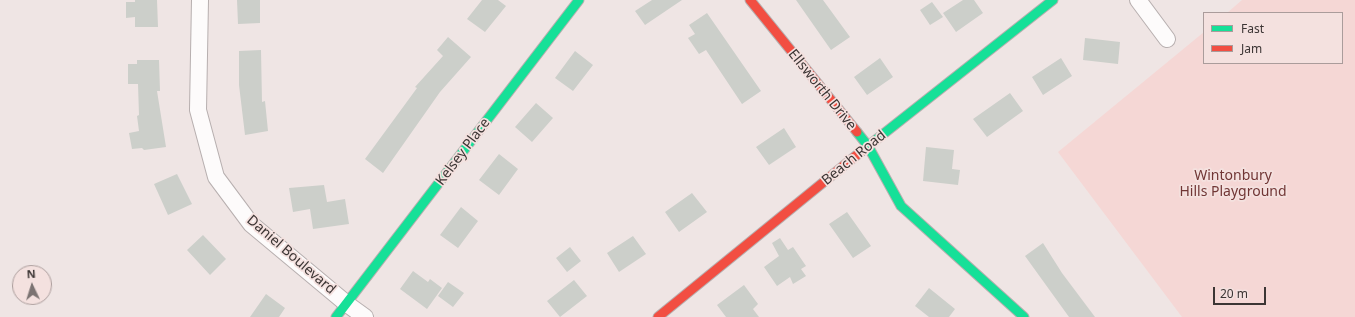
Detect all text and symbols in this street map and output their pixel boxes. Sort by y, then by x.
legend [1203,12,1343,64]
text: Fast [1241,20,1264,37]
text: Jam [1241,40,1262,57]
street label: Ellsworth Drive [784,46,860,134]
street label: Kelsey Place [432,115,494,189]
street label: Beach Road [819,127,889,189]
park label: Wintonbury Hills Playground [1179,168,1287,200]
street label: Daniel Boulevard [243,212,339,298]
north arrow [12,265,52,305]
text: N [26,266,36,281]
scale bar [1215,279,1268,305]
text: 20 m [1220,285,1248,302]

